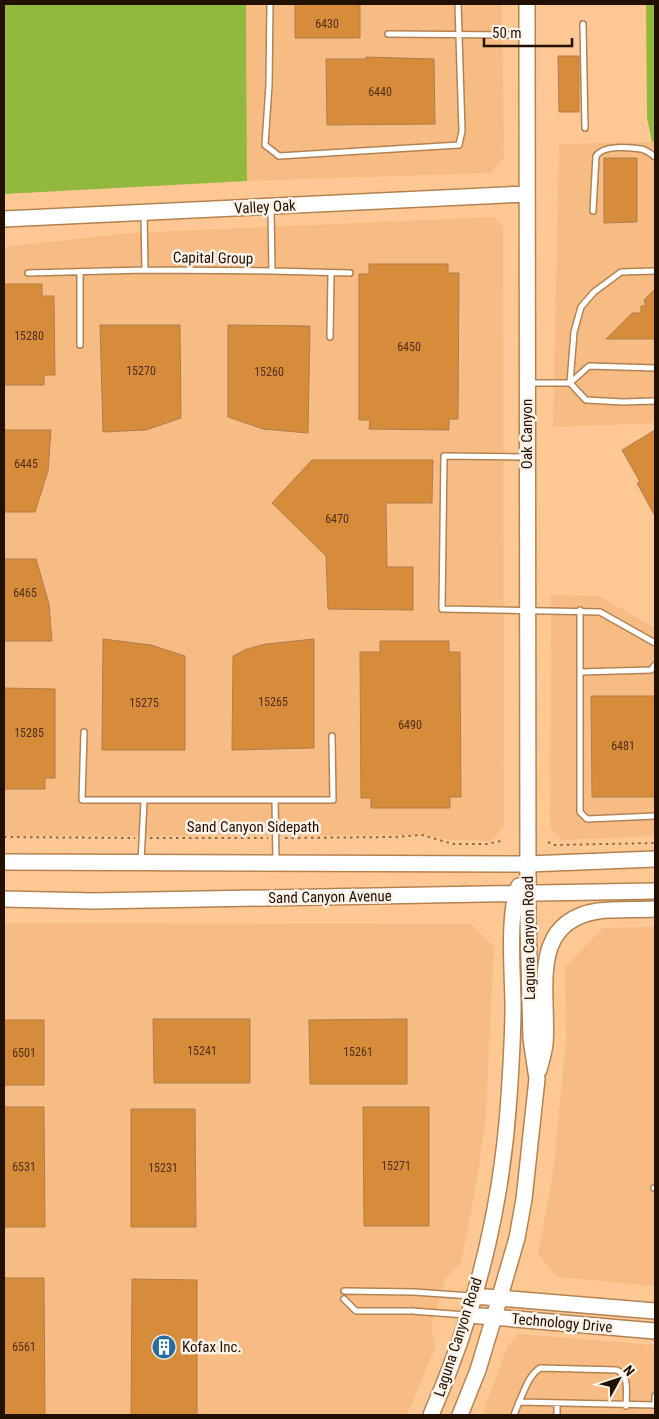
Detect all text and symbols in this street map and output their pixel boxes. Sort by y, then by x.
scale bar [484,15,572,47]
house number: 6430 [315,17,339,31]
text: 50 m [492,24,522,42]
house number: 6440 [368,85,392,99]
street label: Valley Oak [234,196,297,218]
street label: Capital Group [173,248,253,268]
house number: 15280 [14,329,44,343]
house number: 6450 [397,340,421,354]
house number: 15270 [126,364,156,378]
house number: 15260 [254,365,284,379]
street label: Oak Canyon [518,399,536,469]
house number: 6445 [14,457,38,471]
house number: 6470 [325,512,349,526]
house number: 6465 [13,586,37,600]
house number: 15265 [258,695,288,709]
house number: 15275 [129,696,159,710]
house number: 6490 [398,718,422,732]
house number: 15285 [14,726,44,740]
house number: 6481 [611,739,635,753]
street label: Sand Canyon Sidepath [187,818,319,836]
street label: Laguna Canyon Road [519,876,539,1000]
street label: Sand Canyon Avenue [268,887,392,907]
house number: 15241 [187,1044,217,1058]
house number: 15261 [343,1045,373,1059]
house number: 6501 [12,1046,36,1060]
house number: 15271 [381,1159,411,1173]
house number: 6531 [12,1160,36,1174]
house number: 15231 [148,1161,178,1175]
street label: Laguna Canyon Road [430,1275,486,1399]
street label: Technology Drive [511,1310,613,1336]
building icon: Kofax Inc. [151,1334,177,1360]
place label: Kofax Inc. [182,1338,241,1356]
house number: 6561 [12,1340,36,1354]
north arrow [594,1354,644,1404]
text: N [620,1362,638,1379]

